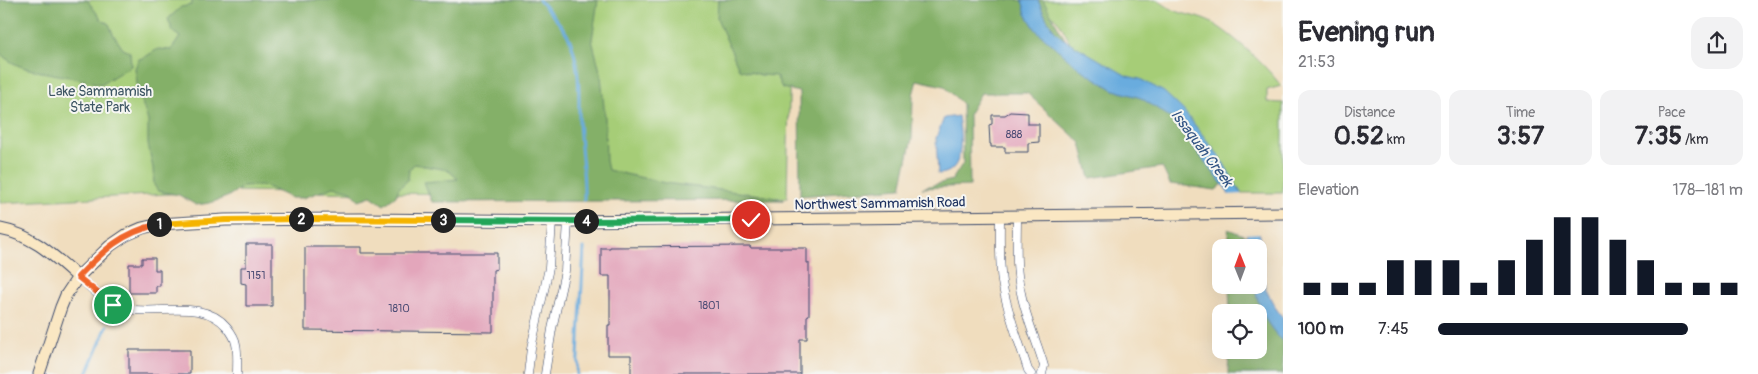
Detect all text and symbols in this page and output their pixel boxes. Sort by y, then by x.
text: Evening run [1298,15,1435,50]
button: share [1691,17,1743,69]
text: 21:53 [1298,52,1335,72]
park label: Lake Sammamish State Park [48,83,152,116]
text: Distance [1344,104,1395,121]
text: Time [1506,104,1535,121]
text: Pace [1658,104,1685,121]
water label: Issaquah Creek [1166,106,1238,192]
text: 0.52 [1334,121,1384,152]
text: 3:57 [1497,121,1544,152]
text: 7:35 [1635,121,1682,152]
house number: 888 [1006,128,1023,141]
text: km [1384,131,1405,148]
text: /km [1682,131,1708,148]
text: Elevation [1298,180,1359,200]
text: 178–181 m [1673,180,1743,200]
street label: Northwest Sammamish Road [794,194,966,213]
pin [730,199,772,241]
pin: 2 [288,206,314,232]
icon: check [737,206,765,234]
pin: 3 [430,208,456,232]
pin: 4 [574,208,598,234]
text: 2 [298,211,305,228]
pin: 1 [146,212,172,236]
text: 3 [440,212,447,229]
text: 4 [582,213,591,230]
text: 1 [157,216,162,233]
north arrow [1212,239,1268,294]
map controls [1212,239,1267,359]
house number: 1151 [247,269,265,282]
pin [92,284,134,326]
icon: arrive [99,291,127,319]
house number: 1801 [698,299,720,312]
house number: 1810 [388,302,410,315]
button: locate [1212,304,1267,359]
text: 100 m [1298,319,1344,339]
text: 7:45 [1378,319,1409,339]

